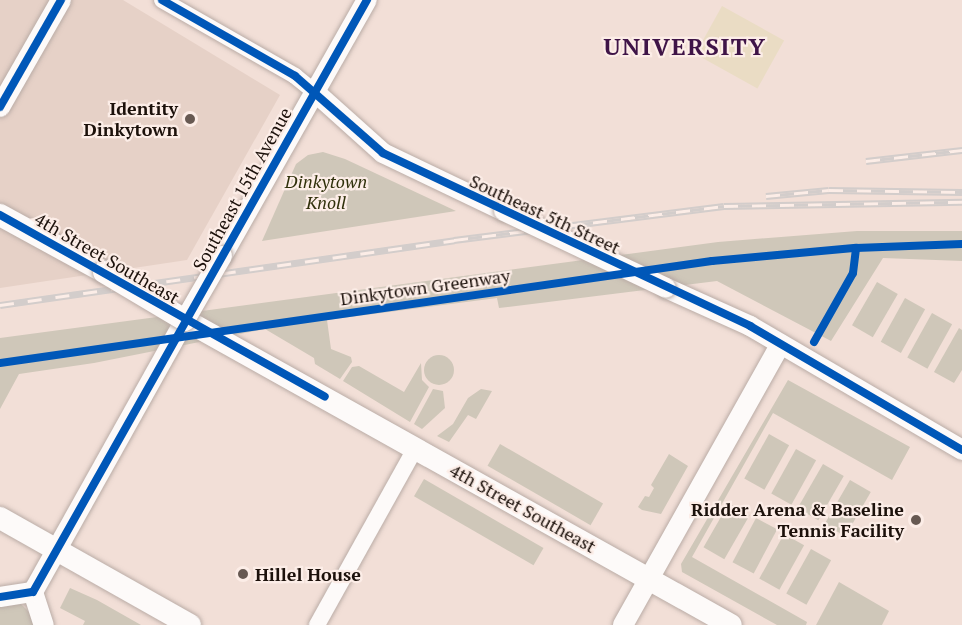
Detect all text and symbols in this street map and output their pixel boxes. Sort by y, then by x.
district label: UNIVERSITY [603,33,767,61]
place label: Identity Dinkytown [84,98,178,140]
street label: Southeast 15th Avenue [188,103,296,275]
marker: Identity Dinkytown [183,112,197,126]
street label: Southeast 5th Street [466,170,624,258]
park label: Dinkytown Knoll [285,171,367,213]
street label: 4th Street Southeast [31,208,183,308]
street label: Dinkytown Greenway [339,264,511,310]
street label: 4th Street Southeast [446,459,600,557]
place label: Ridder Arena & Baseline Tennis Facility [691,499,904,542]
marker: Ridder Arena & Baseline Tennis Facility [909,513,923,527]
place label: Hillel House [255,563,361,585]
marker: Hillel House [236,567,250,581]

